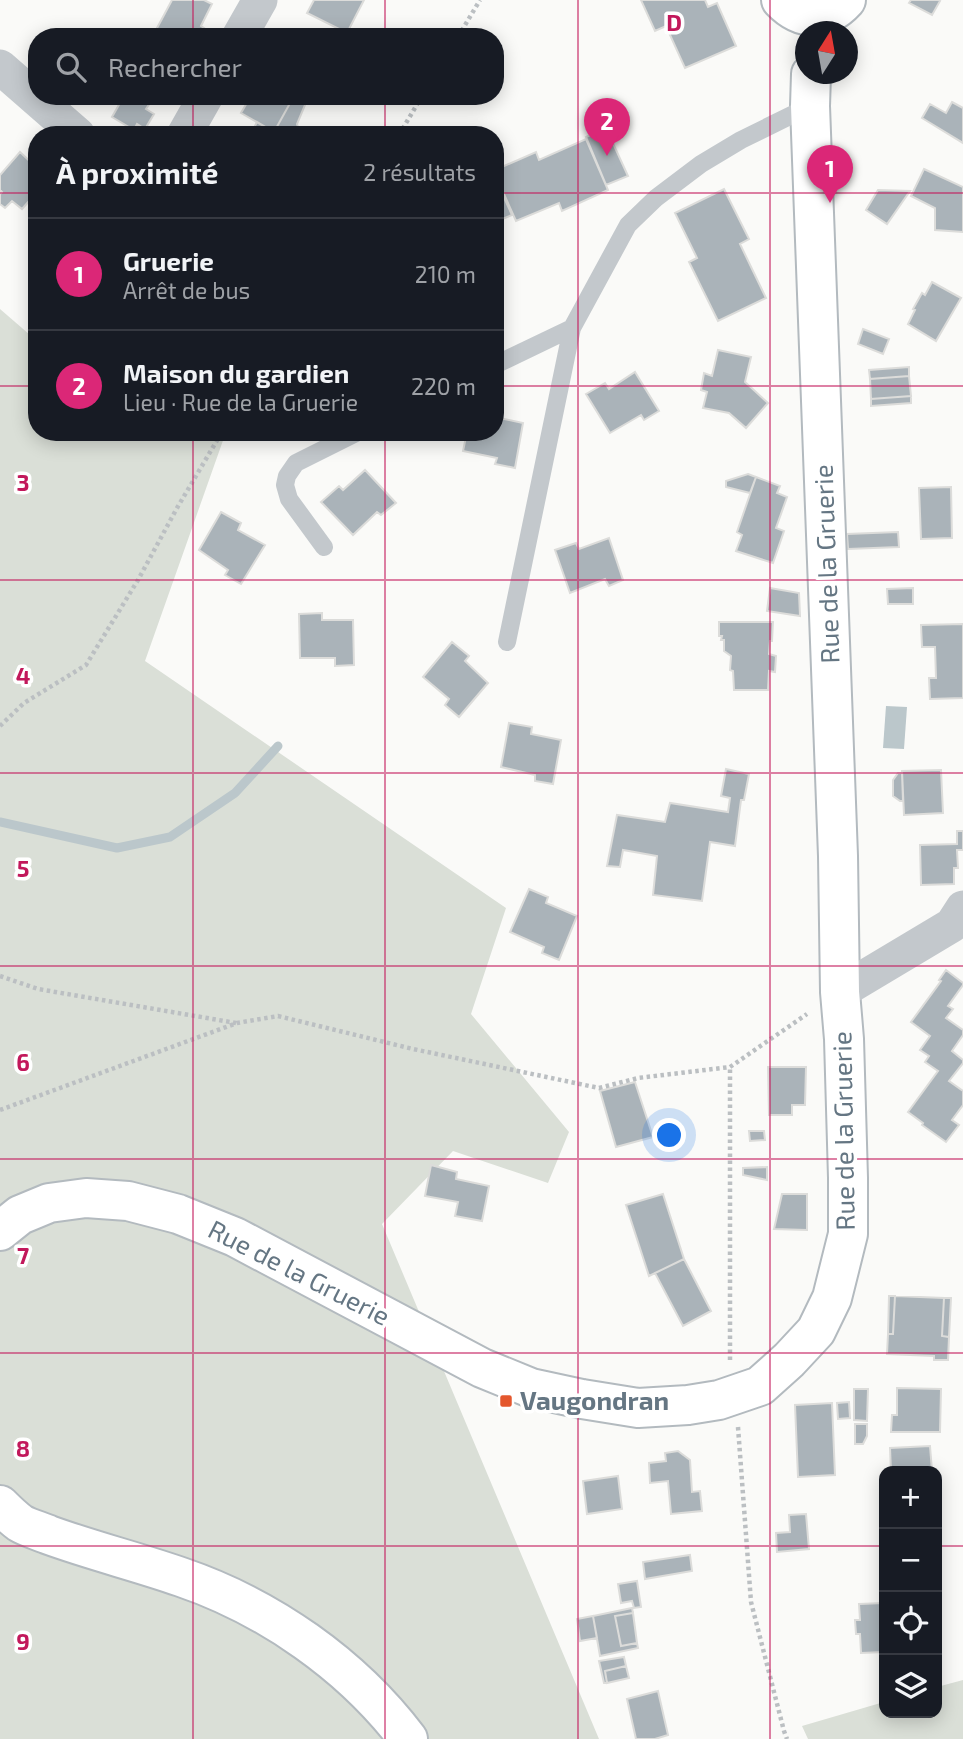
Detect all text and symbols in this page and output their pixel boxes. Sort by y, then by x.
text: D [666,8,682,36]
north arrow [795,21,858,84]
search box [28,28,504,105]
icon: search [52,48,90,86]
text: Rechercher [108,51,242,82]
pin: 2 [584,98,630,156]
pin: 1 [807,145,853,203]
text: À proximité [56,154,218,190]
text: 2 résultats [363,158,476,186]
text: Gruerie [123,245,214,276]
text: 1 [74,260,84,288]
text: 210 m [415,260,476,288]
text: Arrêt de bus [123,276,250,304]
text: Maison du gardien [123,357,350,388]
text: 2 [72,372,86,400]
text: 220 m [411,372,476,400]
text: Lieu · Rue de la Gruerie [123,388,358,416]
street label: Rue de la Gruerie [807,464,844,664]
text: 3 [16,468,30,496]
text: 4 [16,661,30,689]
text: 5 [17,854,29,882]
street label: Rue de la Gruerie [825,1031,860,1231]
text: 6 [16,1048,30,1076]
your location [652,1118,686,1152]
street label: Rue de la Gruerie [204,1213,396,1331]
text: 7 [17,1241,29,1269]
place label: Vaugondran [520,1384,669,1415]
marker: Vaugondran [498,1393,514,1409]
text: 8 [16,1434,30,1462]
map controls [879,1466,942,1718]
button: + [879,1466,942,1529]
button: − [879,1529,942,1592]
button: locate [879,1592,942,1655]
text: 9 [16,1627,30,1655]
button: layers [879,1655,942,1718]

